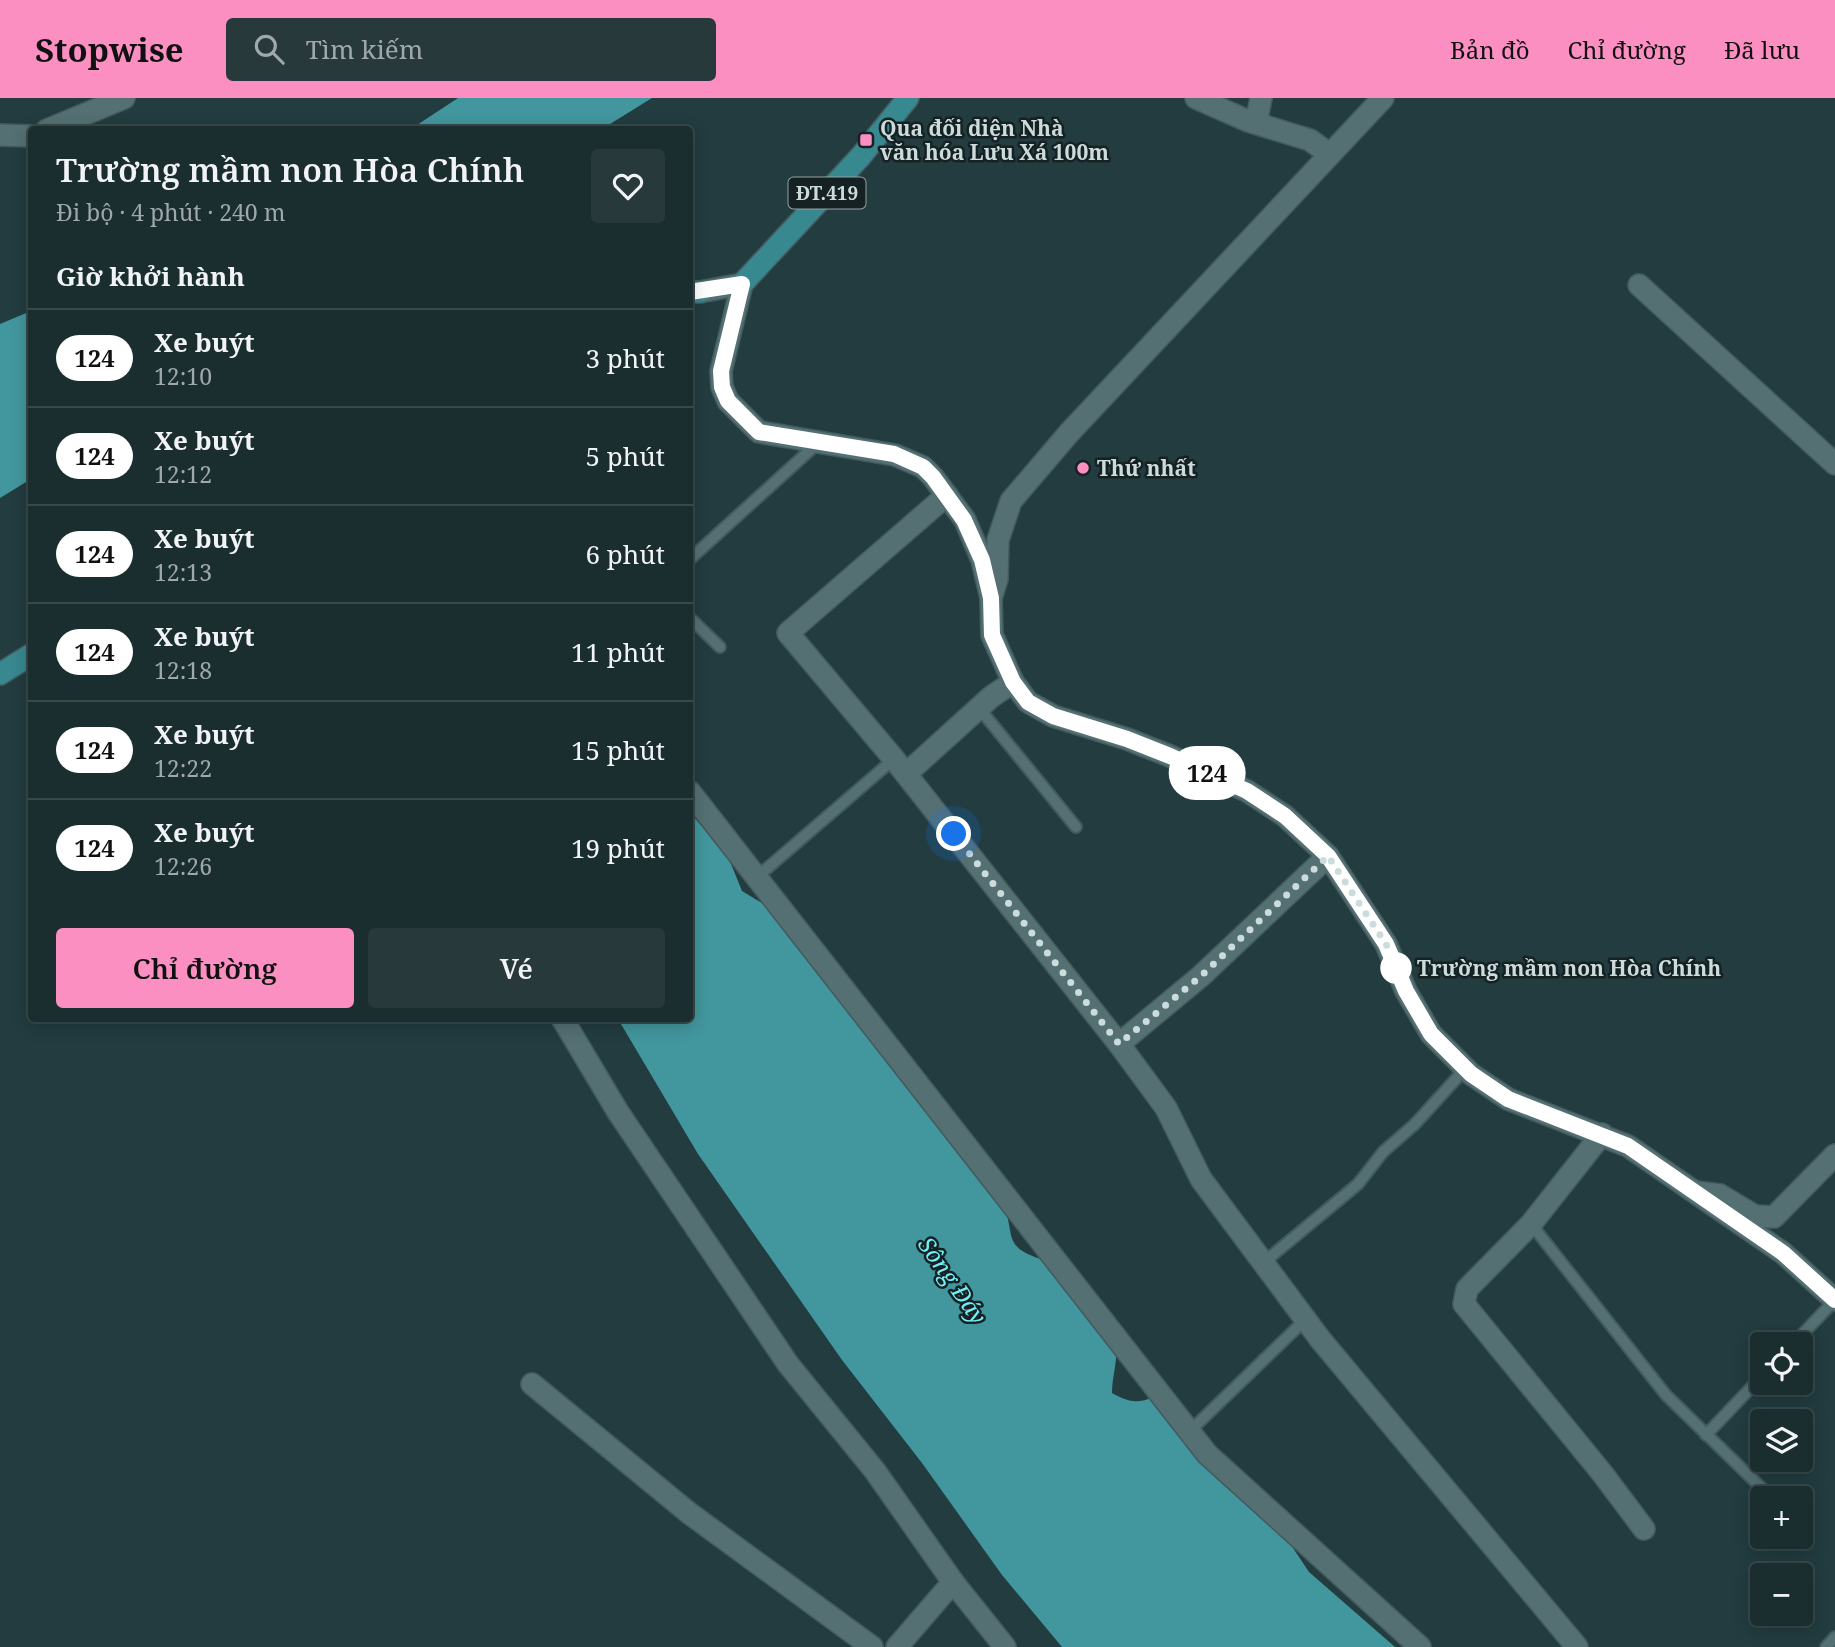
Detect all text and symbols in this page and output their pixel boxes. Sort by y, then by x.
search box [226,18,716,81]
text: Stopwise [35,27,184,72]
icon: search [250,30,288,68]
text: Tìm kiếm [306,31,423,67]
text: Bản đồ [1450,33,1530,66]
text: Chỉ đường [1568,33,1686,66]
text: Đã lưu [1724,33,1800,66]
place label: Qua đối diện Nhà văn hóa Lưu Xá 100m [880,114,1109,166]
marker: Qua đối diện Nhà văn hóa Lưu Xá 100m [858,132,874,148]
text: Trường mầm non Hòa Chính [56,147,524,192]
button: heart [591,149,665,223]
road number: ĐT.419 [788,178,866,208]
text: Đi bộ · 4 phút · 240 m [56,196,285,228]
text: Giờ khởi hành [56,258,245,294]
text: Xe buýt [154,324,255,360]
text: 3 phút [586,340,665,376]
text: 124 [74,341,115,374]
text: 12:10 [154,360,212,392]
text: Xe buýt [154,422,255,458]
text: 5 phút [586,438,665,474]
text: 124 [74,439,115,472]
place label: Thứ nhất [1097,454,1196,482]
text: 12:12 [154,458,212,490]
marker: Thứ nhất [1075,460,1091,476]
text: Xe buýt [154,520,255,556]
text: 6 phút [586,536,665,572]
text: 124 [74,537,115,570]
text: 12:13 [154,556,212,588]
text: Xe buýt [154,618,255,654]
text: 11 phút [571,634,665,670]
text: 124 [74,635,115,668]
text: 12:18 [154,654,212,686]
text: Xe buýt [154,716,255,752]
text: 15 phút [571,732,665,768]
text: 124 [74,733,115,766]
line badge: 124 [1167,750,1247,796]
text: 12:22 [154,752,212,784]
text: 124 [1187,756,1227,789]
text: Xe buýt [154,814,255,850]
your location [936,816,971,851]
text: 19 phút [571,830,665,866]
text: 124 [74,831,115,864]
text: 12:26 [154,850,212,882]
button: Chỉ đường [56,928,354,1008]
button: Vé [368,928,665,1008]
marker: Trường mầm non Hòa Chính [1381,953,1411,983]
place label: Trường mầm non Hòa Chính [1417,954,1721,982]
water label: Sông Đáy [911,1230,995,1330]
map controls [1750,1332,1813,1626]
button: locate [1750,1332,1813,1395]
button: layers [1750,1409,1813,1472]
button: + [1750,1486,1813,1549]
button: − [1750,1563,1813,1626]

